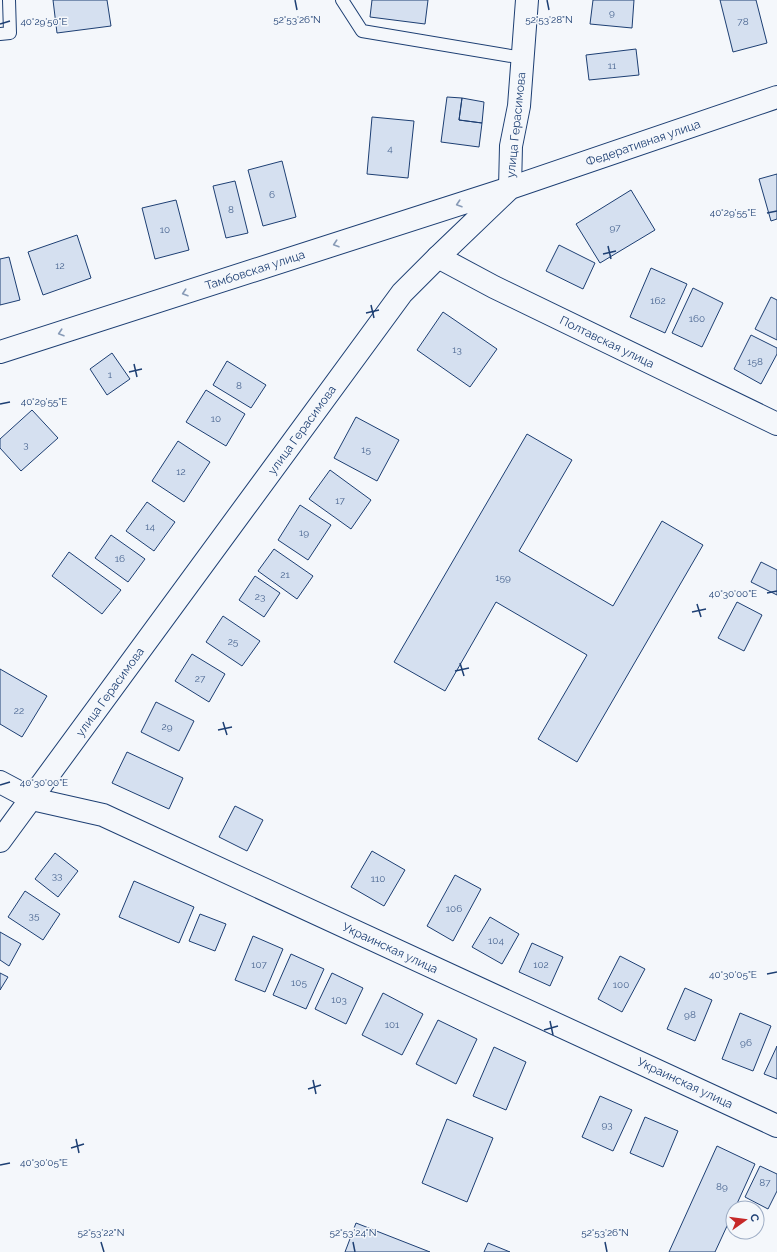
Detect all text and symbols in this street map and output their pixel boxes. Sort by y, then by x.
house number: 9 [609,7,615,18]
text: 52°53'26"N [273,14,321,25]
text: 52°53'28"N [525,14,573,25]
text: 40°29'50"E [20,16,68,27]
house number: 78 [737,16,749,27]
house number: 11 [608,60,617,71]
street label: улица Герасимова [503,71,529,179]
street label: Федеративная улица [584,117,702,169]
house number: 4 [387,143,393,154]
house number: 6 [269,189,275,200]
one-way arrow [456,200,463,208]
house number: 8 [228,204,234,215]
text: 40°29'55"E [710,207,756,218]
house number: 97 [609,222,621,233]
house number: 10 [160,224,170,235]
one-way arrow [332,240,339,248]
street label: Тамбовская улица [203,247,307,293]
house number: 12 [55,260,65,271]
one-way arrow [182,288,189,297]
house number: 162 [650,295,666,306]
street label: Полтавская улица [557,313,657,371]
house number: 160 [689,313,705,324]
one-way arrow [58,328,65,337]
house number: 13 [452,344,462,355]
house number: 158 [747,356,763,367]
house number: 1 [108,369,113,380]
house number: 8 [236,380,242,391]
street label: улица Герасимова [265,383,339,477]
text: 40°29'55"E [21,396,67,407]
house number: 10 [211,413,221,424]
house number: 3 [23,439,29,450]
house number: 15 [361,444,371,455]
house number: 12 [176,466,186,477]
house number: 17 [335,495,345,506]
house number: 14 [145,521,155,532]
house number: 19 [299,527,309,538]
house number: 16 [115,553,125,564]
house number: 21 [280,569,290,580]
house number: 159 [495,572,511,583]
text: 40°30'00"E [709,588,757,599]
house number: 23 [255,591,265,602]
house number: 25 [228,636,239,647]
street label: улица Герасимова [73,645,147,739]
house number: 27 [195,673,206,684]
house number: 22 [14,705,24,716]
house number: 29 [161,721,173,732]
text: 40°30'00"E [20,777,68,788]
house number: 33 [52,870,62,881]
house number: 110 [371,873,385,884]
house number: 106 [446,903,462,914]
house number: 35 [29,910,40,921]
street label: Украинская улица [340,920,440,976]
house number: 104 [488,935,504,946]
house number: 107 [251,959,267,970]
house number: 102 [533,959,549,970]
text: 40°30'05"E [709,969,757,980]
house number: 105 [291,977,307,988]
house number: 100 [613,979,629,990]
house number: 103 [331,994,347,1005]
house number: 98 [684,1009,696,1020]
house number: 101 [385,1019,400,1030]
house number: 96 [740,1037,752,1048]
street label: Украинская улица [635,1055,735,1111]
house number: 93 [601,1119,613,1130]
text: 40°30'05"E [20,1157,68,1168]
house number: 87 [759,1177,771,1188]
house number: 89 [716,1181,728,1192]
north arrow [725,1200,765,1240]
text: С [747,1212,762,1223]
text: 52°53'22"N [78,1227,124,1238]
text: 52°53'24"N [330,1227,376,1238]
text: 52°53'26"N [581,1227,629,1238]

